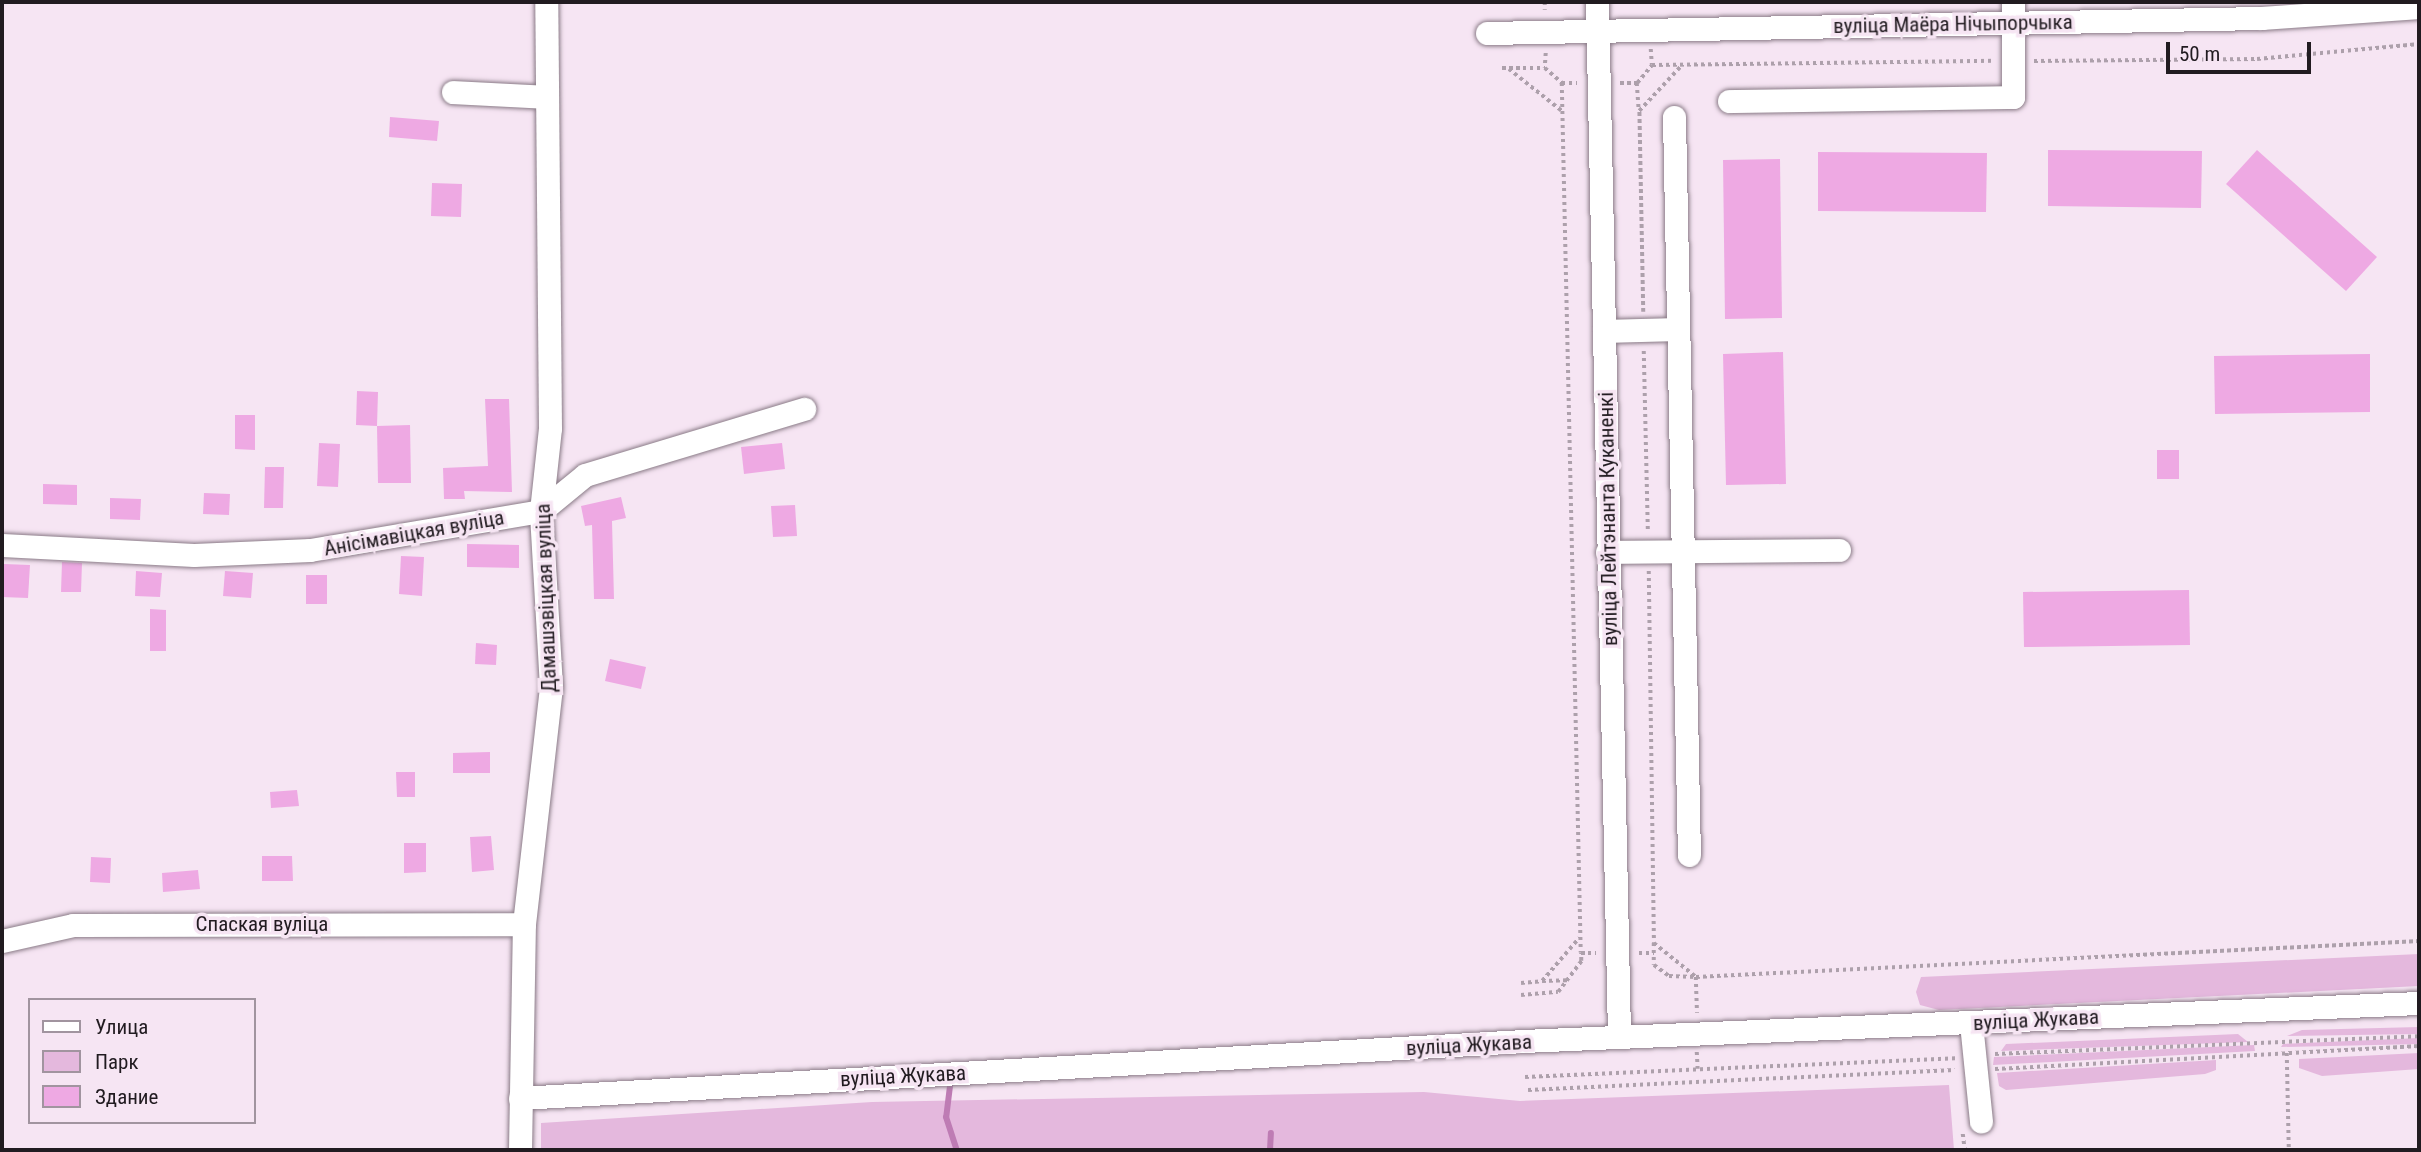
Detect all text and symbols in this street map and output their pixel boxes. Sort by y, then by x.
street label: вуліца Маёра Нічыпорчыка [1833,9,2073,39]
scale bar [2169,28,2314,72]
text: 50 m [2179,42,2220,66]
street label: вуліца Лейтэнанта Куканенкі [1593,392,1623,646]
street label: Дамашэвіцкая вуліца [530,503,562,693]
street label: Анісімавіцкая вуліца [322,505,506,561]
street label: Спаская вуліца [196,911,328,937]
legend [28,998,256,1124]
street label: вуліца Жукава [1972,1004,2100,1036]
text: Улица [95,1015,148,1039]
street label: вуліца Жукава [1405,1029,1533,1061]
text: Парк [95,1050,139,1074]
street label: вуліца Жукава [839,1060,967,1092]
text: Здание [95,1085,158,1109]

